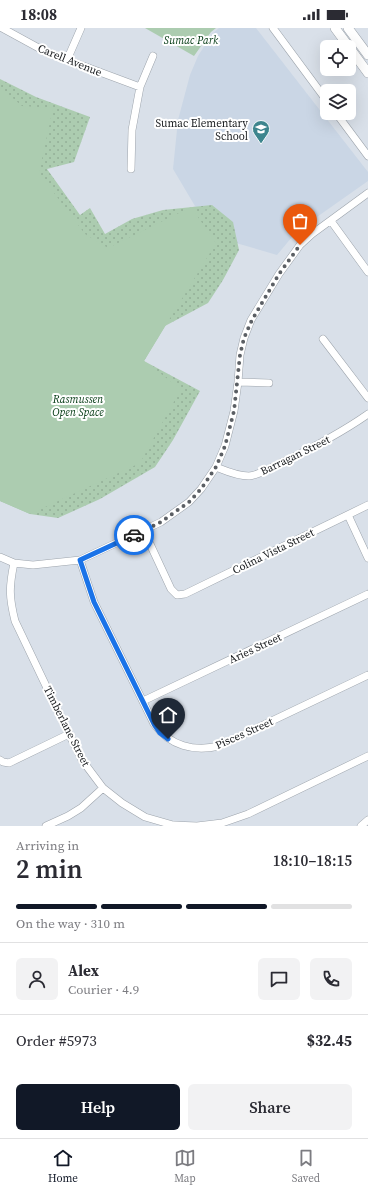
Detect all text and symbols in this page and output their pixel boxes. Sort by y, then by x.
text: 18:08 [20,4,57,25]
park label: Sumac Park [164,33,219,48]
map controls [320,40,356,120]
button: locate [320,40,356,76]
street label: Carell Avenue [36,41,104,80]
button: layers [320,84,356,120]
place label: Sumac Elementary School [155,116,248,144]
school or university icon: Sumac Elementary School [251,119,271,144]
pin [283,204,317,245]
icon: bag [289,210,311,232]
park label: Rasmussen Open Space [52,392,104,420]
street label: Barragan Street [258,432,333,479]
courier [114,515,154,555]
icon: car [123,524,145,546]
street label: Colina Vista Street [230,525,317,578]
street label: Aries Street [226,630,284,667]
street label: Timberlane Street [40,683,93,769]
pin [151,698,185,739]
icon: home [157,704,179,726]
street label: Pisces Street [213,714,276,753]
text: Arriving in [16,837,79,854]
text: 18:10–18:15 [273,850,352,871]
text: 2 min [16,851,83,887]
text: On the way · 310 m [16,915,125,932]
button: person [16,958,58,1000]
button: chat [258,958,300,1000]
button: phone [310,958,352,1000]
text: Alex [68,960,99,981]
text: Courier · 4.9 [68,981,139,998]
text: Order #5973 [16,1030,97,1051]
text: $32.45 [307,1030,352,1051]
button: Help [16,1084,180,1130]
button: Share [188,1084,352,1130]
tab: Home [48,1147,78,1186]
tab: Map [174,1147,196,1186]
tab: Saved [292,1147,320,1186]

